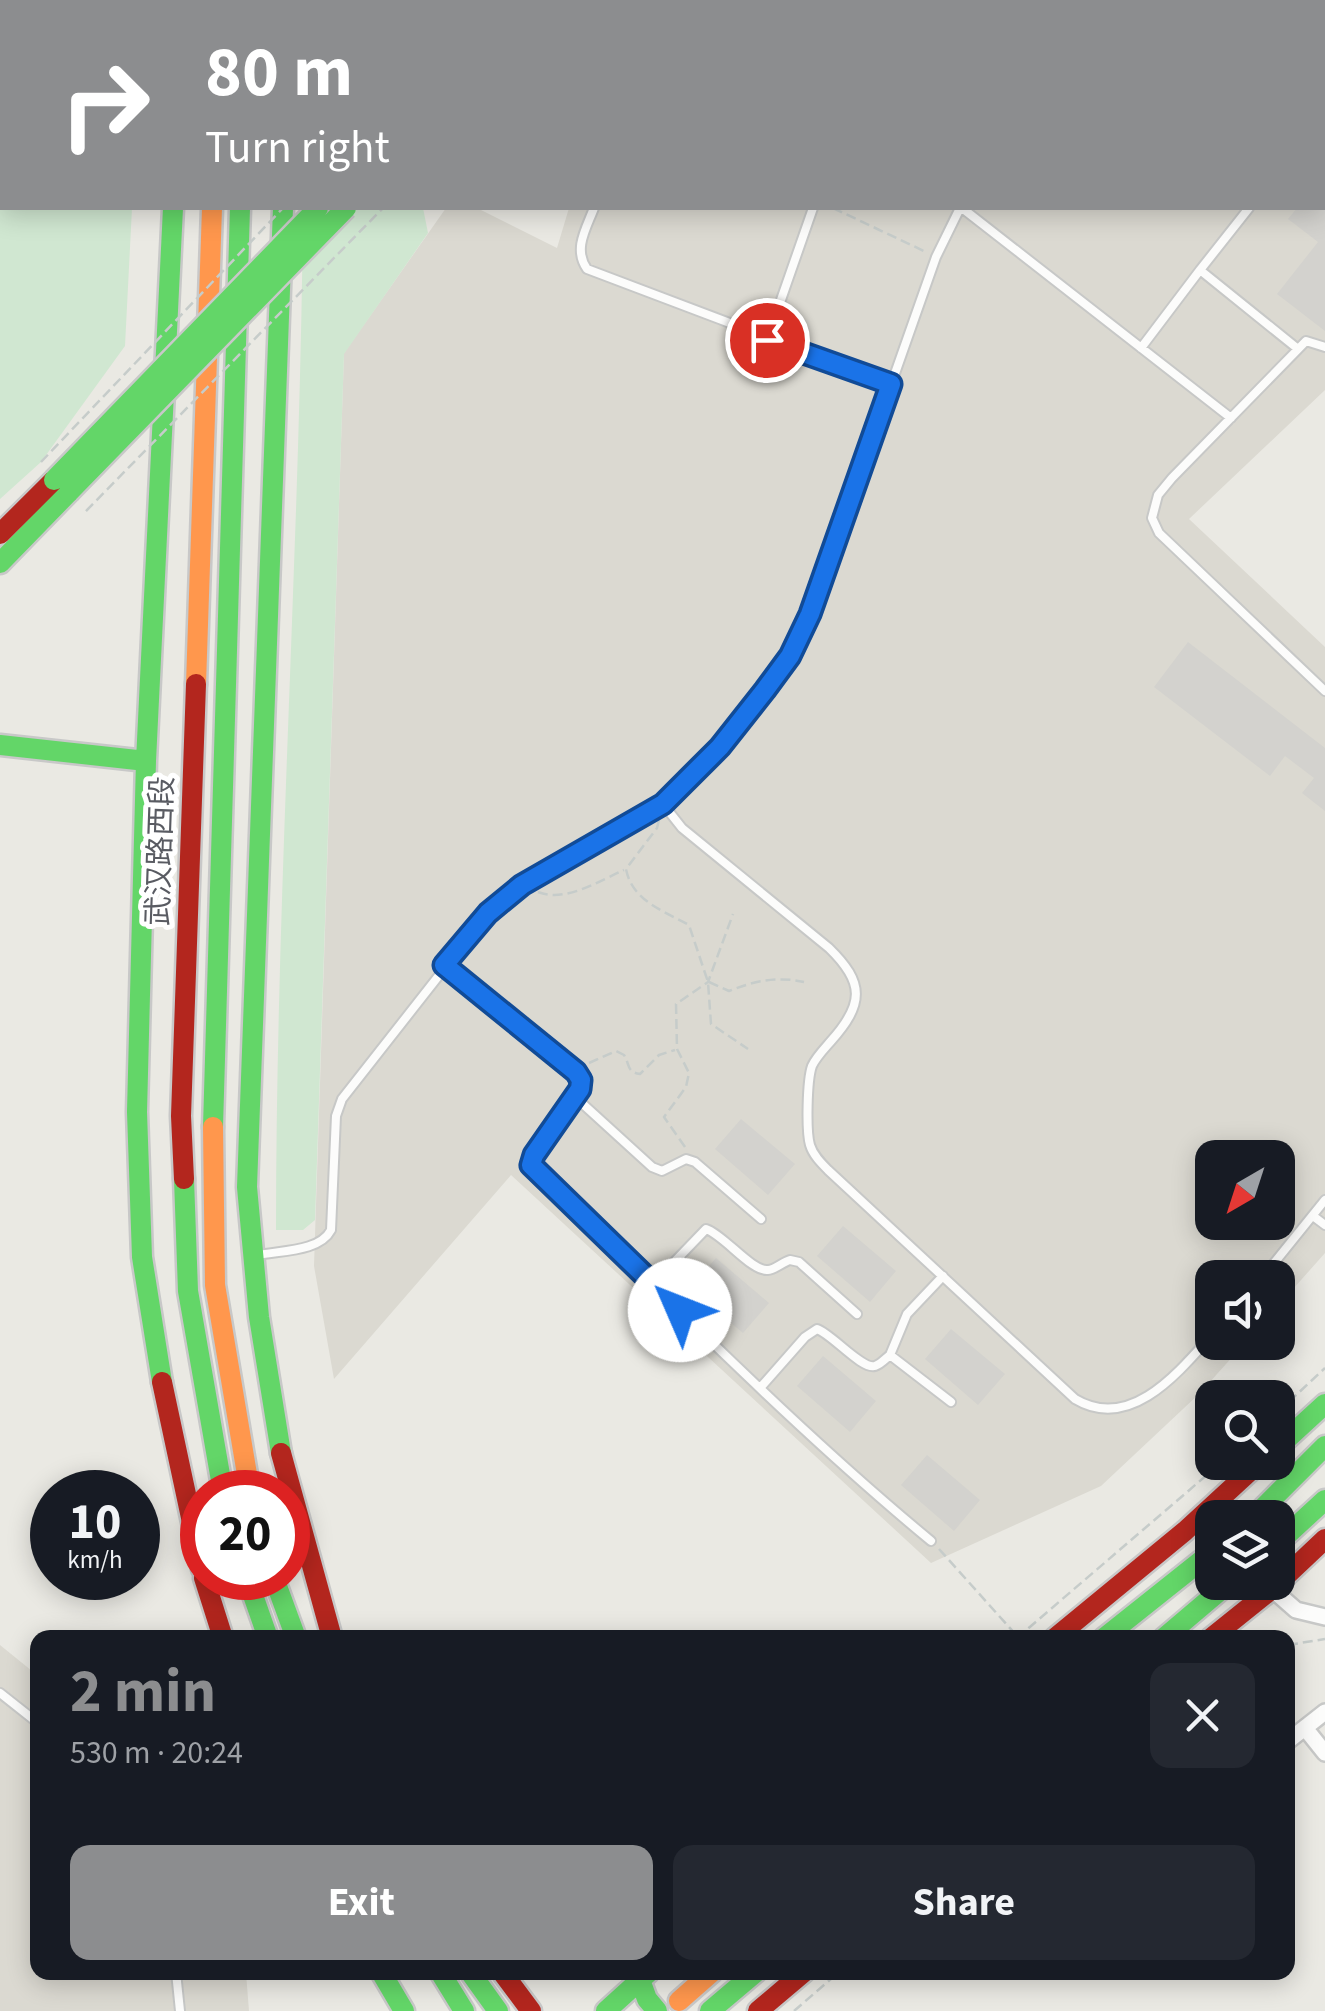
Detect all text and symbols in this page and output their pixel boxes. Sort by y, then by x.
text: 80 m [205,23,353,123]
icon: right [40,40,170,170]
text: Turn right [205,116,390,180]
pin [725,298,810,383]
icon: arrive [740,313,795,368]
street label: 武汉路西段 [136,775,185,927]
north arrow [1195,1140,1295,1240]
map controls [1195,1140,1295,1600]
position arrow [628,1258,732,1362]
button: sound [1195,1260,1295,1360]
button: search [1195,1380,1295,1480]
speed limit sign: 20 [180,1470,310,1600]
text: 10 [69,1487,121,1558]
button: layers [1195,1500,1295,1600]
text: km/h [67,1542,123,1578]
text: 2 min [70,1650,216,1735]
button: close [1150,1663,1255,1768]
text: 530 m · 20:24 [70,1730,243,1776]
button: Exit [70,1845,653,1960]
button: Share [673,1845,1255,1960]

